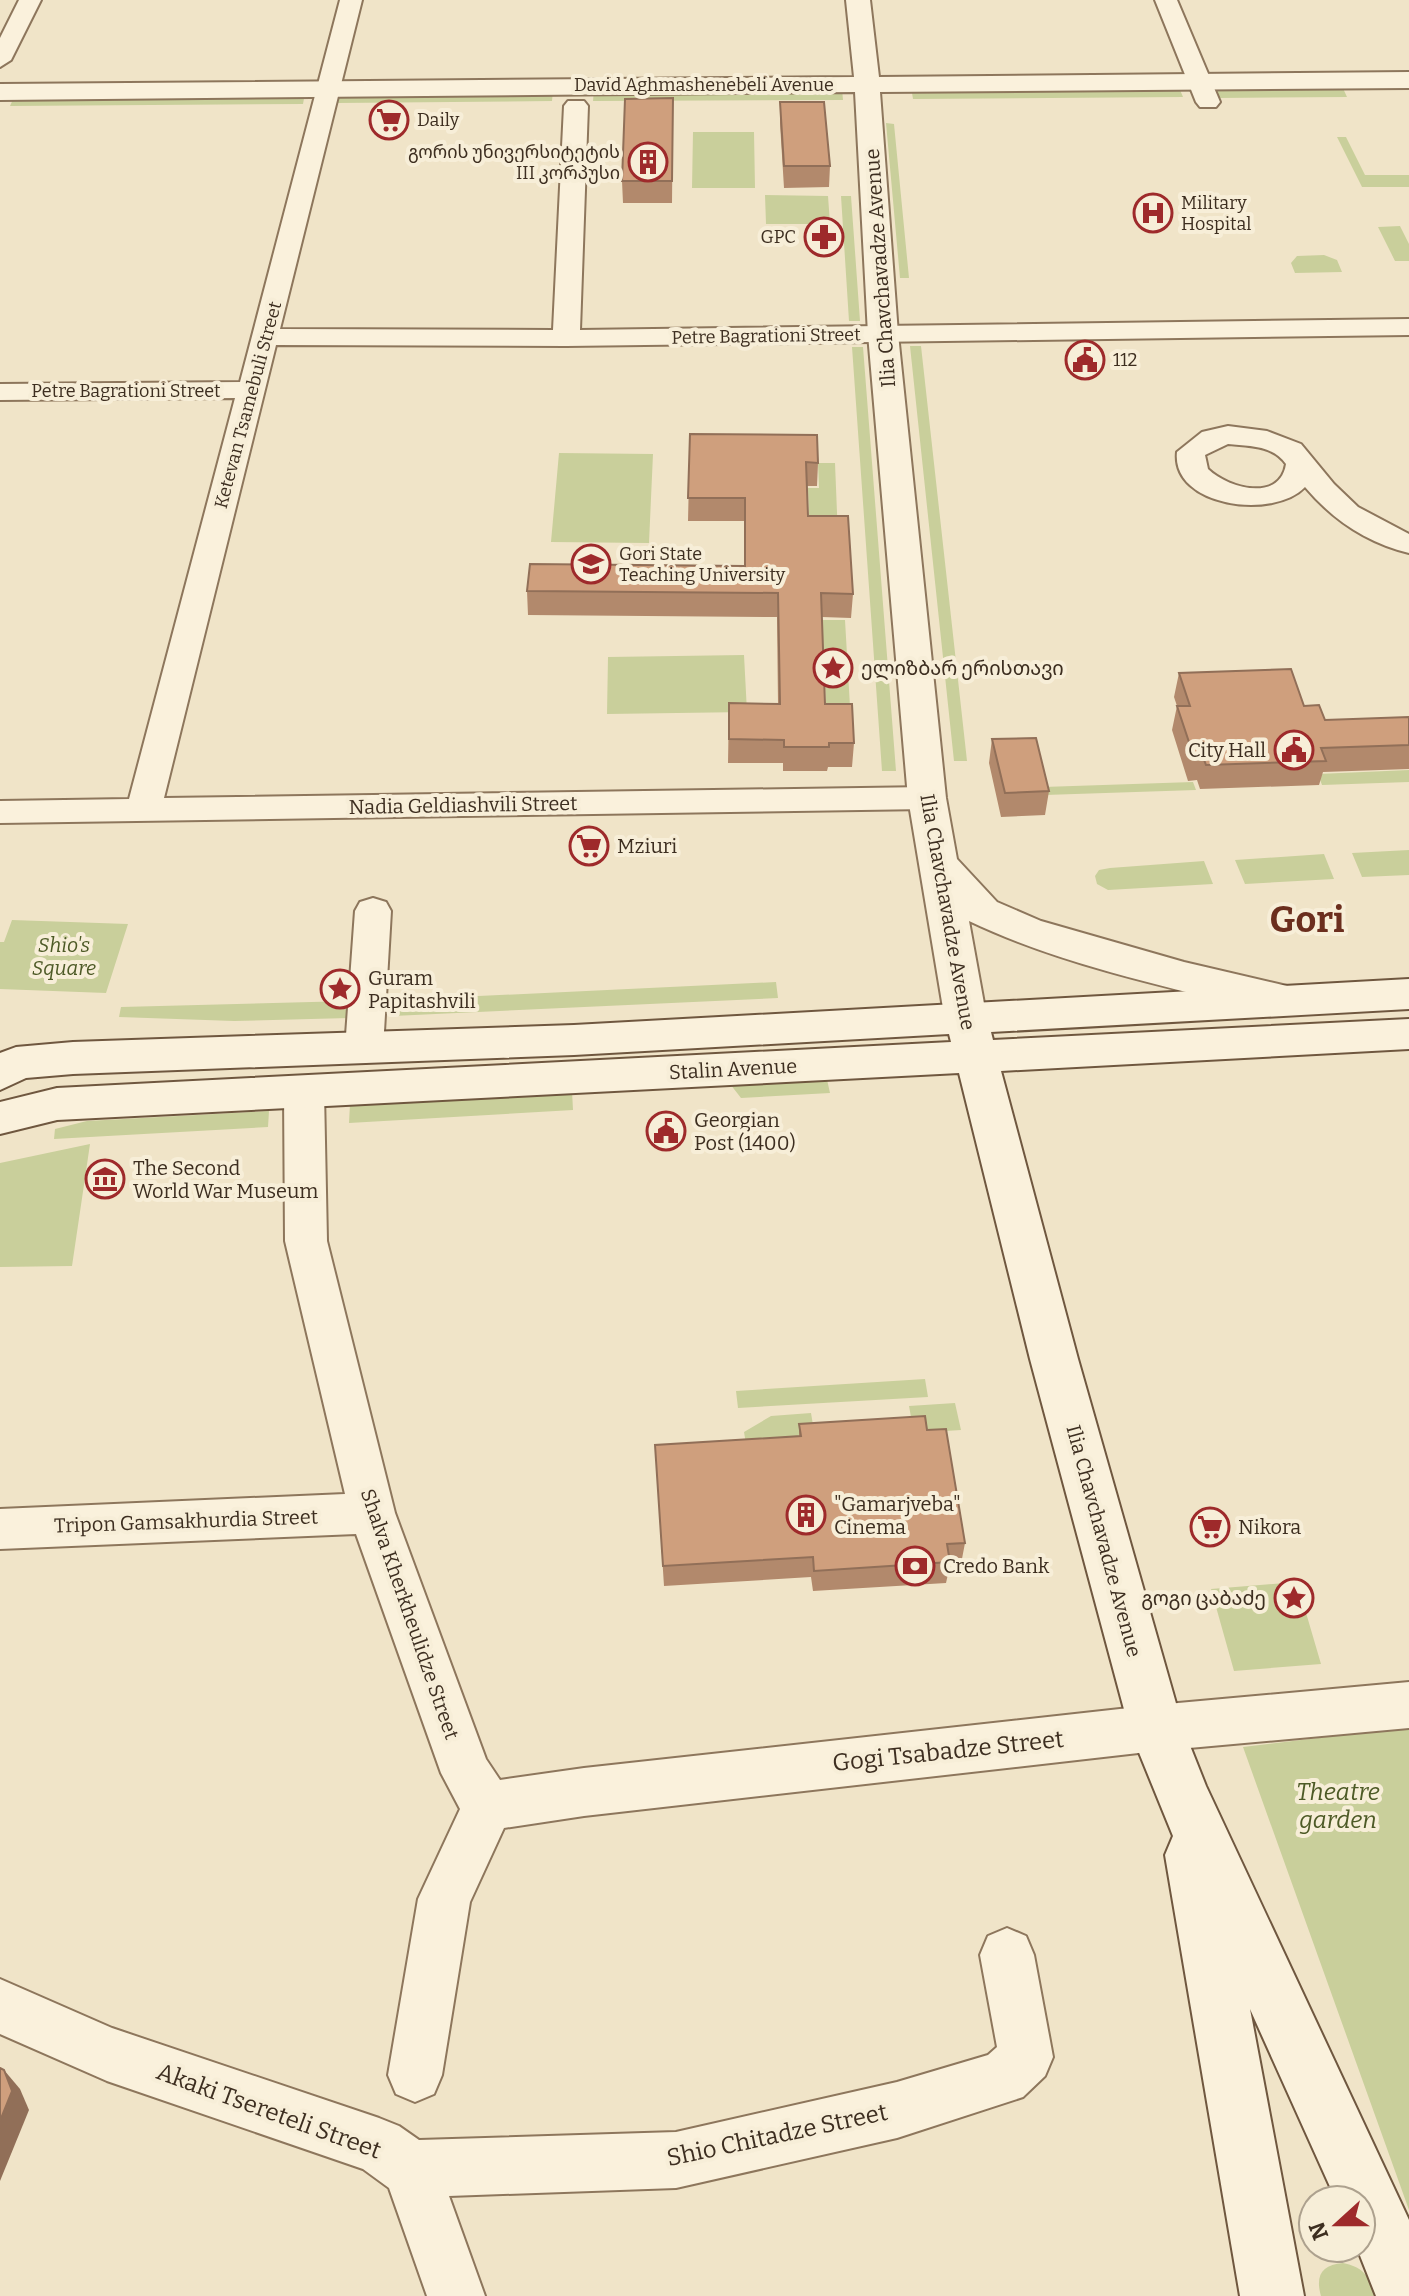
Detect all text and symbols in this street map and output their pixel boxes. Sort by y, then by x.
street label: David Aghmashenebeli Avenue [574,74,834,96]
supermarket icon: Daily [368,99,410,141]
place label: Daily [417,109,460,131]
place label: გორის უნივერსიტეტის III კორპუსი [408,141,620,184]
building icon: გორის უნივერსიტეტის III კორპუსი [627,141,669,183]
street label: Ilia Chavchavadze Avenue [860,148,900,388]
hospital icon: Military Hospital [1132,192,1174,234]
place label: Military Hospital [1181,192,1251,235]
pharmacy icon: GPC [803,216,845,258]
place label: GPC [761,226,796,248]
street label: Ketevan Tsamebuli Street [210,299,286,511]
street label: Petre Bagrationi Street [671,323,861,349]
public building icon: 112 [1064,339,1106,381]
place label: 112 [1113,349,1137,371]
street label: Petre Bagrationi Street [31,380,221,402]
school or university icon: Gori State Teaching University [570,543,612,585]
place label: Gori State Teaching University [619,543,786,586]
place icon: ელიზბარ ერისთავი [812,647,854,689]
place label: ელიზბარ ერისთავი [861,656,1064,681]
public building icon: City Hall [1273,729,1315,771]
place label: City Hall [1188,738,1266,762]
street label: Nadia Geldiashvili Street [348,791,578,819]
street label: Ilia Chavchavadze Avenue [915,792,981,1032]
supermarket icon: Mziuri [568,825,610,867]
place label: Mziuri [617,834,677,858]
district label: Gori [1270,898,1344,942]
park label: Shio's Square [32,933,96,980]
place label: Guram Papitashvili [368,966,476,1013]
place icon: Guram Papitashvili [319,968,361,1010]
street label: Stalin Avenue [668,1054,798,1084]
place label: Georgian Post (1400) [694,1108,796,1155]
public building icon: Georgian Post (1400) [645,1110,687,1152]
place label: The Second World War Museum [133,1156,318,1203]
museum icon: The Second World War Museum [84,1158,126,1200]
street label: Ilia Chavchavadze Avenue [1061,1422,1147,1660]
street label: Shalva Kherkheulidze Street [356,1486,464,1742]
place label: "Gamarjveba" Cinema [834,1492,961,1539]
building icon: "Gamarjveba" Cinema [785,1494,827,1536]
street label: Tripon Gamsakhurdia Street [54,1504,318,1538]
supermarket icon: Nikora [1189,1506,1231,1548]
place label: Nikora [1238,1515,1301,1539]
bank icon: Credo Bank [894,1545,936,1587]
place label: Credo Bank [943,1554,1050,1578]
place icon: გოგი ცაბაძე [1273,1577,1315,1619]
place label: გოგი ცაბაძე [1141,1586,1266,1610]
street label: Gogi Tsabadze Street [831,1725,1065,1777]
park label: Theatre garden [1296,1778,1380,1834]
street label: Akaki Tsereteli Street [153,2057,385,2165]
street label: Shio Chitadze Street [664,2098,890,2172]
north arrow [1297,2184,1377,2264]
text: N [1303,2218,1334,2244]

